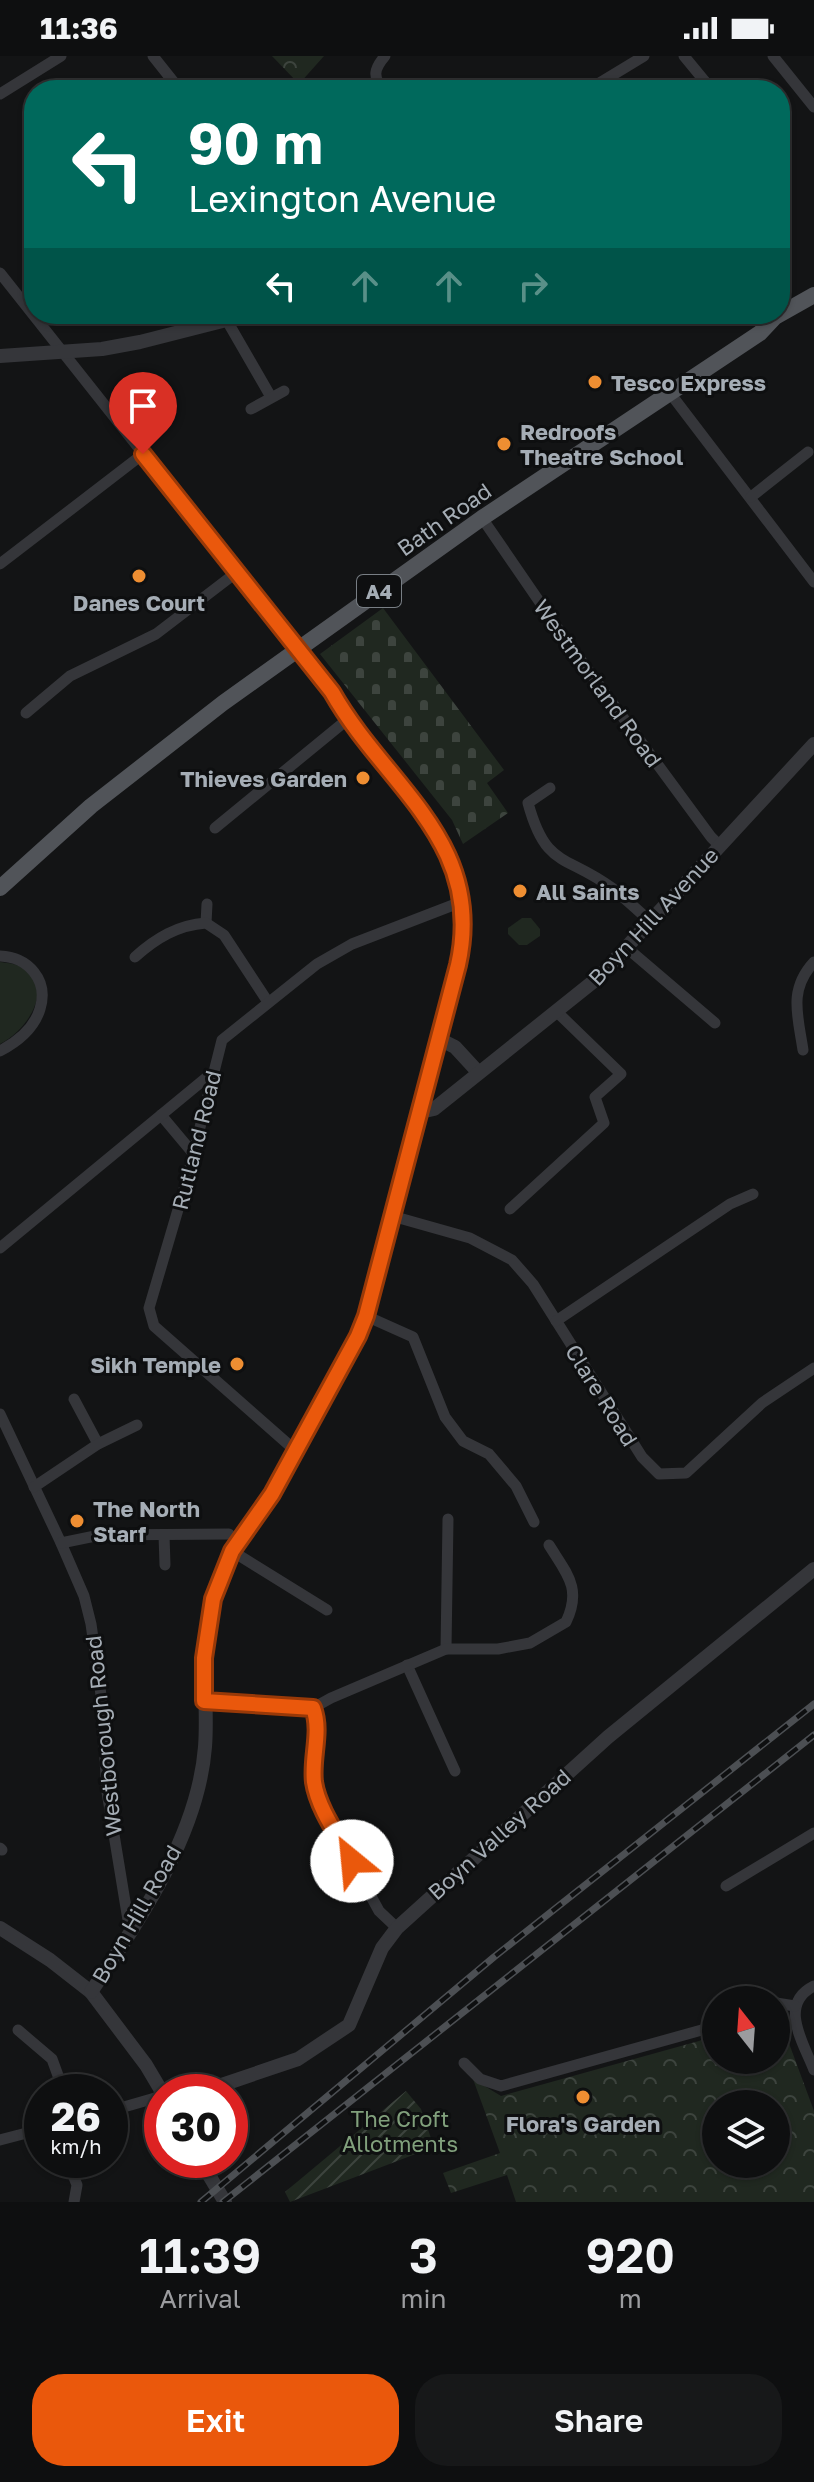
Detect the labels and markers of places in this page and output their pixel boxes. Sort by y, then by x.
place label: Tesco Express [611,369,766,396]
pin [109,372,177,454]
marker: Tesco Express [586,373,604,391]
place label: Redroofs Theatre School [520,418,683,470]
marker: Redroofs Theatre School [495,435,513,453]
marker: Danes Court [130,567,148,585]
place label: Danes Court [73,589,205,616]
place label: Thieves Garden [180,765,347,792]
marker: Thieves Garden [354,769,372,787]
place label: All Saints [536,878,640,905]
marker: All Saints [511,882,529,900]
place label: Sikh Temple [90,1351,221,1378]
marker: Sikh Temple [228,1355,246,1373]
place label: The North Starf [93,1495,200,1547]
marker: The North Starf [68,1512,86,1530]
marker: Flora's Garden [574,2088,592,2106]
place label: Flora's Garden [506,2110,660,2137]

